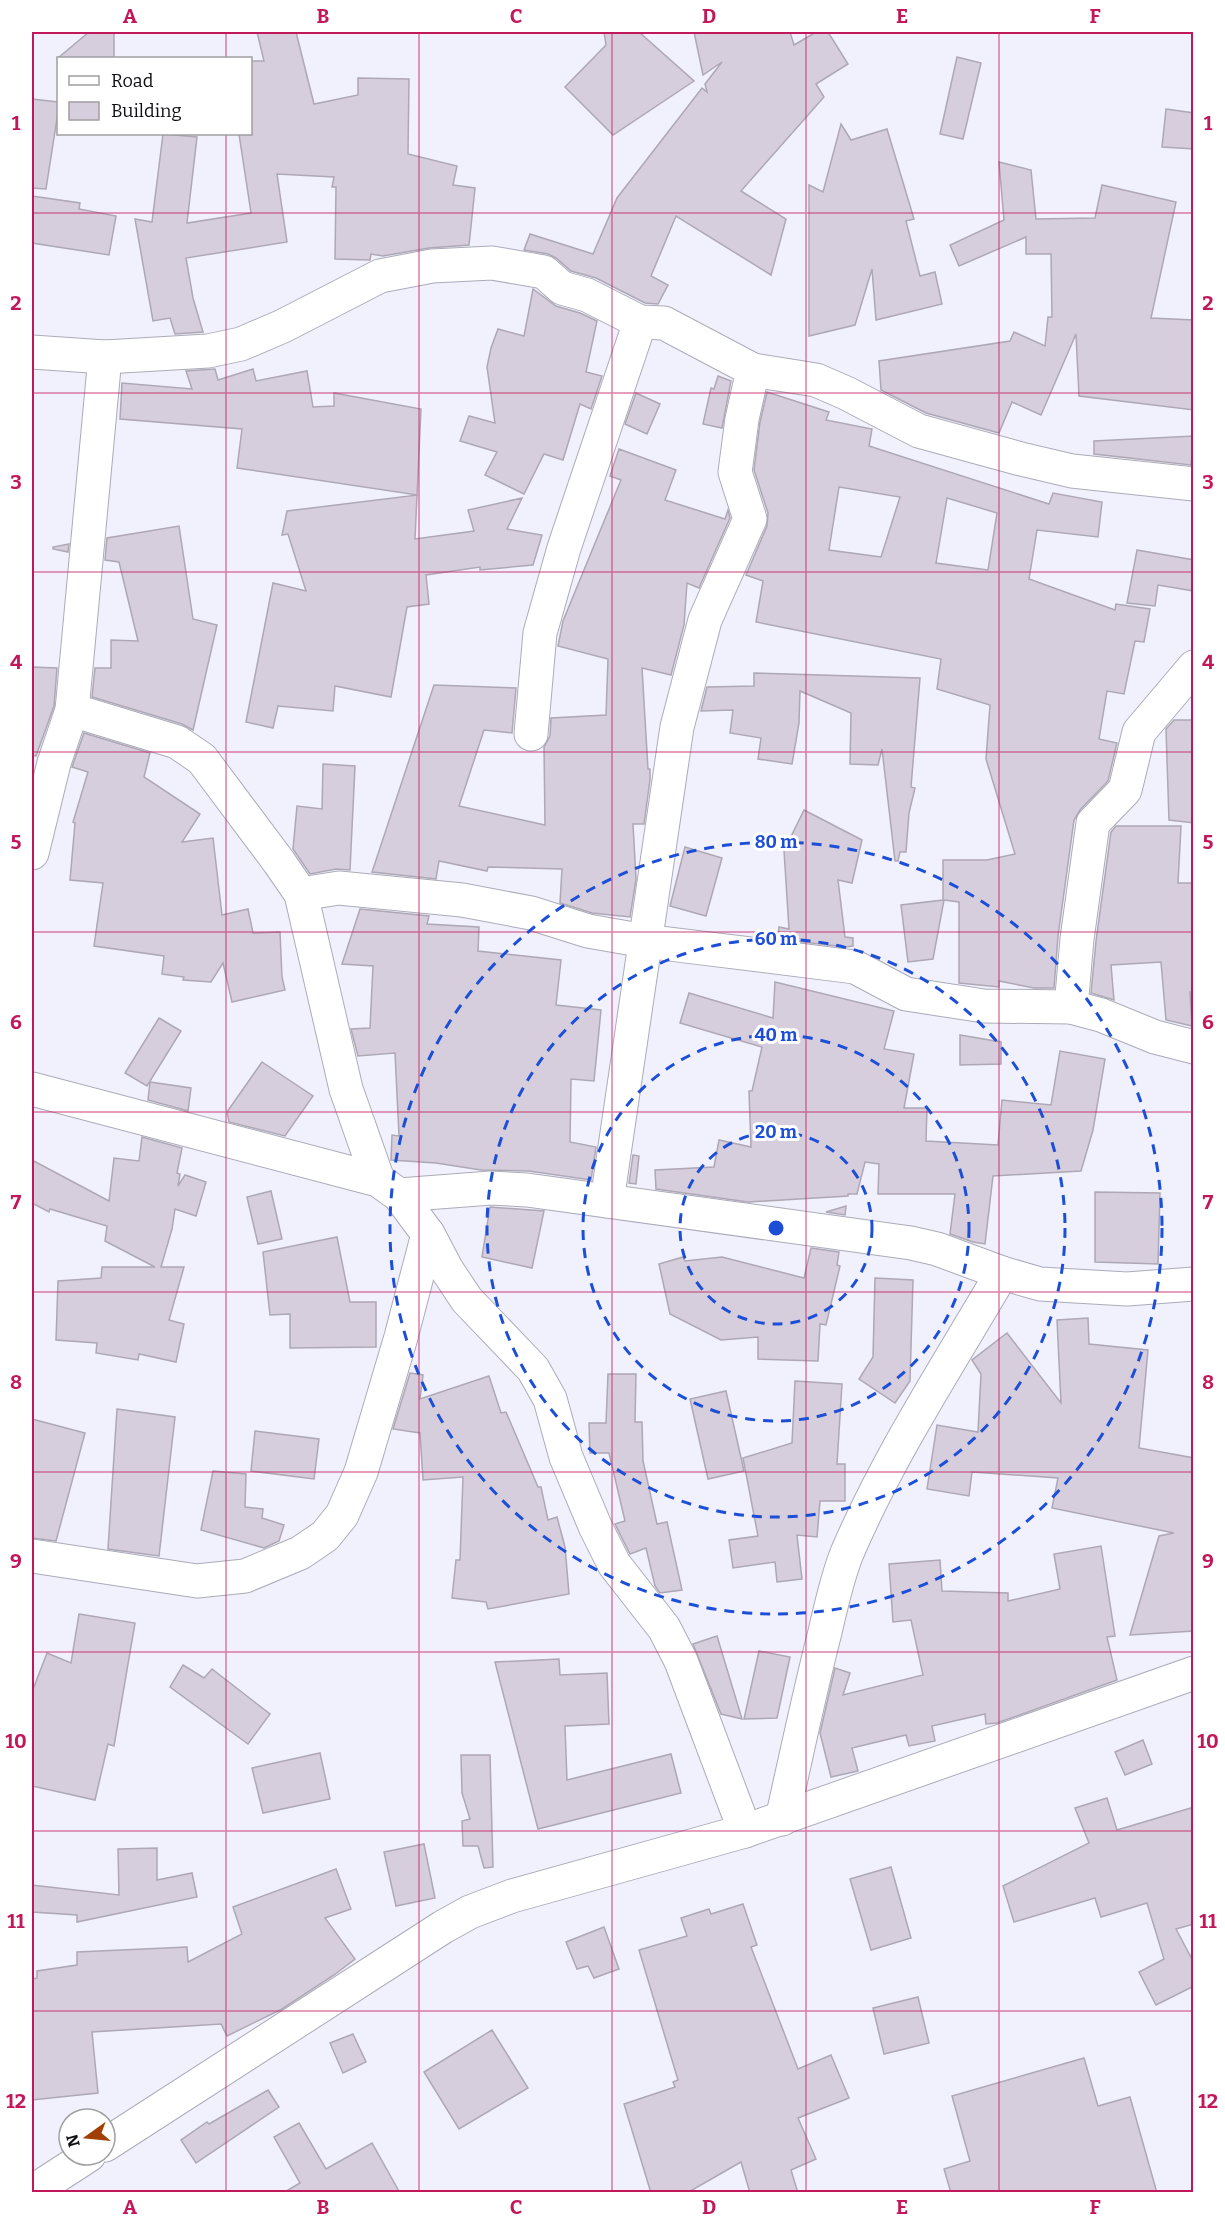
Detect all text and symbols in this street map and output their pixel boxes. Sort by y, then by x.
text: A [123,4,138,28]
text: B [317,4,330,28]
text: C [510,4,522,28]
text: D [702,4,716,28]
text: E [896,4,908,28]
text: F [1089,4,1101,28]
legend [57,57,252,135]
text: Road [111,70,154,92]
text: Building [111,100,182,122]
text: 1 [12,111,21,135]
text: 1 [1204,111,1213,135]
text: 2 [10,291,22,315]
text: 2 [1202,291,1214,315]
text: 3 [10,470,22,494]
text: 3 [1202,470,1214,494]
text: 4 [10,650,22,674]
text: 4 [1202,650,1214,674]
text: 5 [11,830,22,854]
text: 5 [1203,830,1214,854]
text: 80 m [755,831,797,853]
text: 60 m [755,928,797,950]
text: 6 [10,1010,22,1034]
text: 6 [1202,1010,1214,1034]
text: 40 m [755,1024,797,1046]
text: 20 m [755,1121,797,1143]
text: 7 [11,1190,22,1214]
text: 7 [1203,1190,1214,1214]
centre of rings [766,1218,786,1238]
text: 8 [10,1370,22,1394]
text: 8 [1202,1370,1214,1394]
text: 9 [10,1549,22,1573]
text: 9 [1202,1549,1214,1573]
text: 10 [5,1729,27,1753]
text: 10 [1197,1729,1219,1753]
text: 11 [7,1909,25,1933]
text: 11 [1199,1909,1217,1933]
text: 12 [6,2089,26,2113]
text: 12 [1198,2089,1218,2113]
north arrow [57,2107,117,2167]
text: N [62,2132,84,2149]
text: A [123,2195,138,2219]
text: B [317,2195,330,2219]
text: C [510,2195,522,2219]
text: D [702,2195,716,2219]
text: E [896,2195,908,2219]
text: F [1089,2195,1101,2219]

